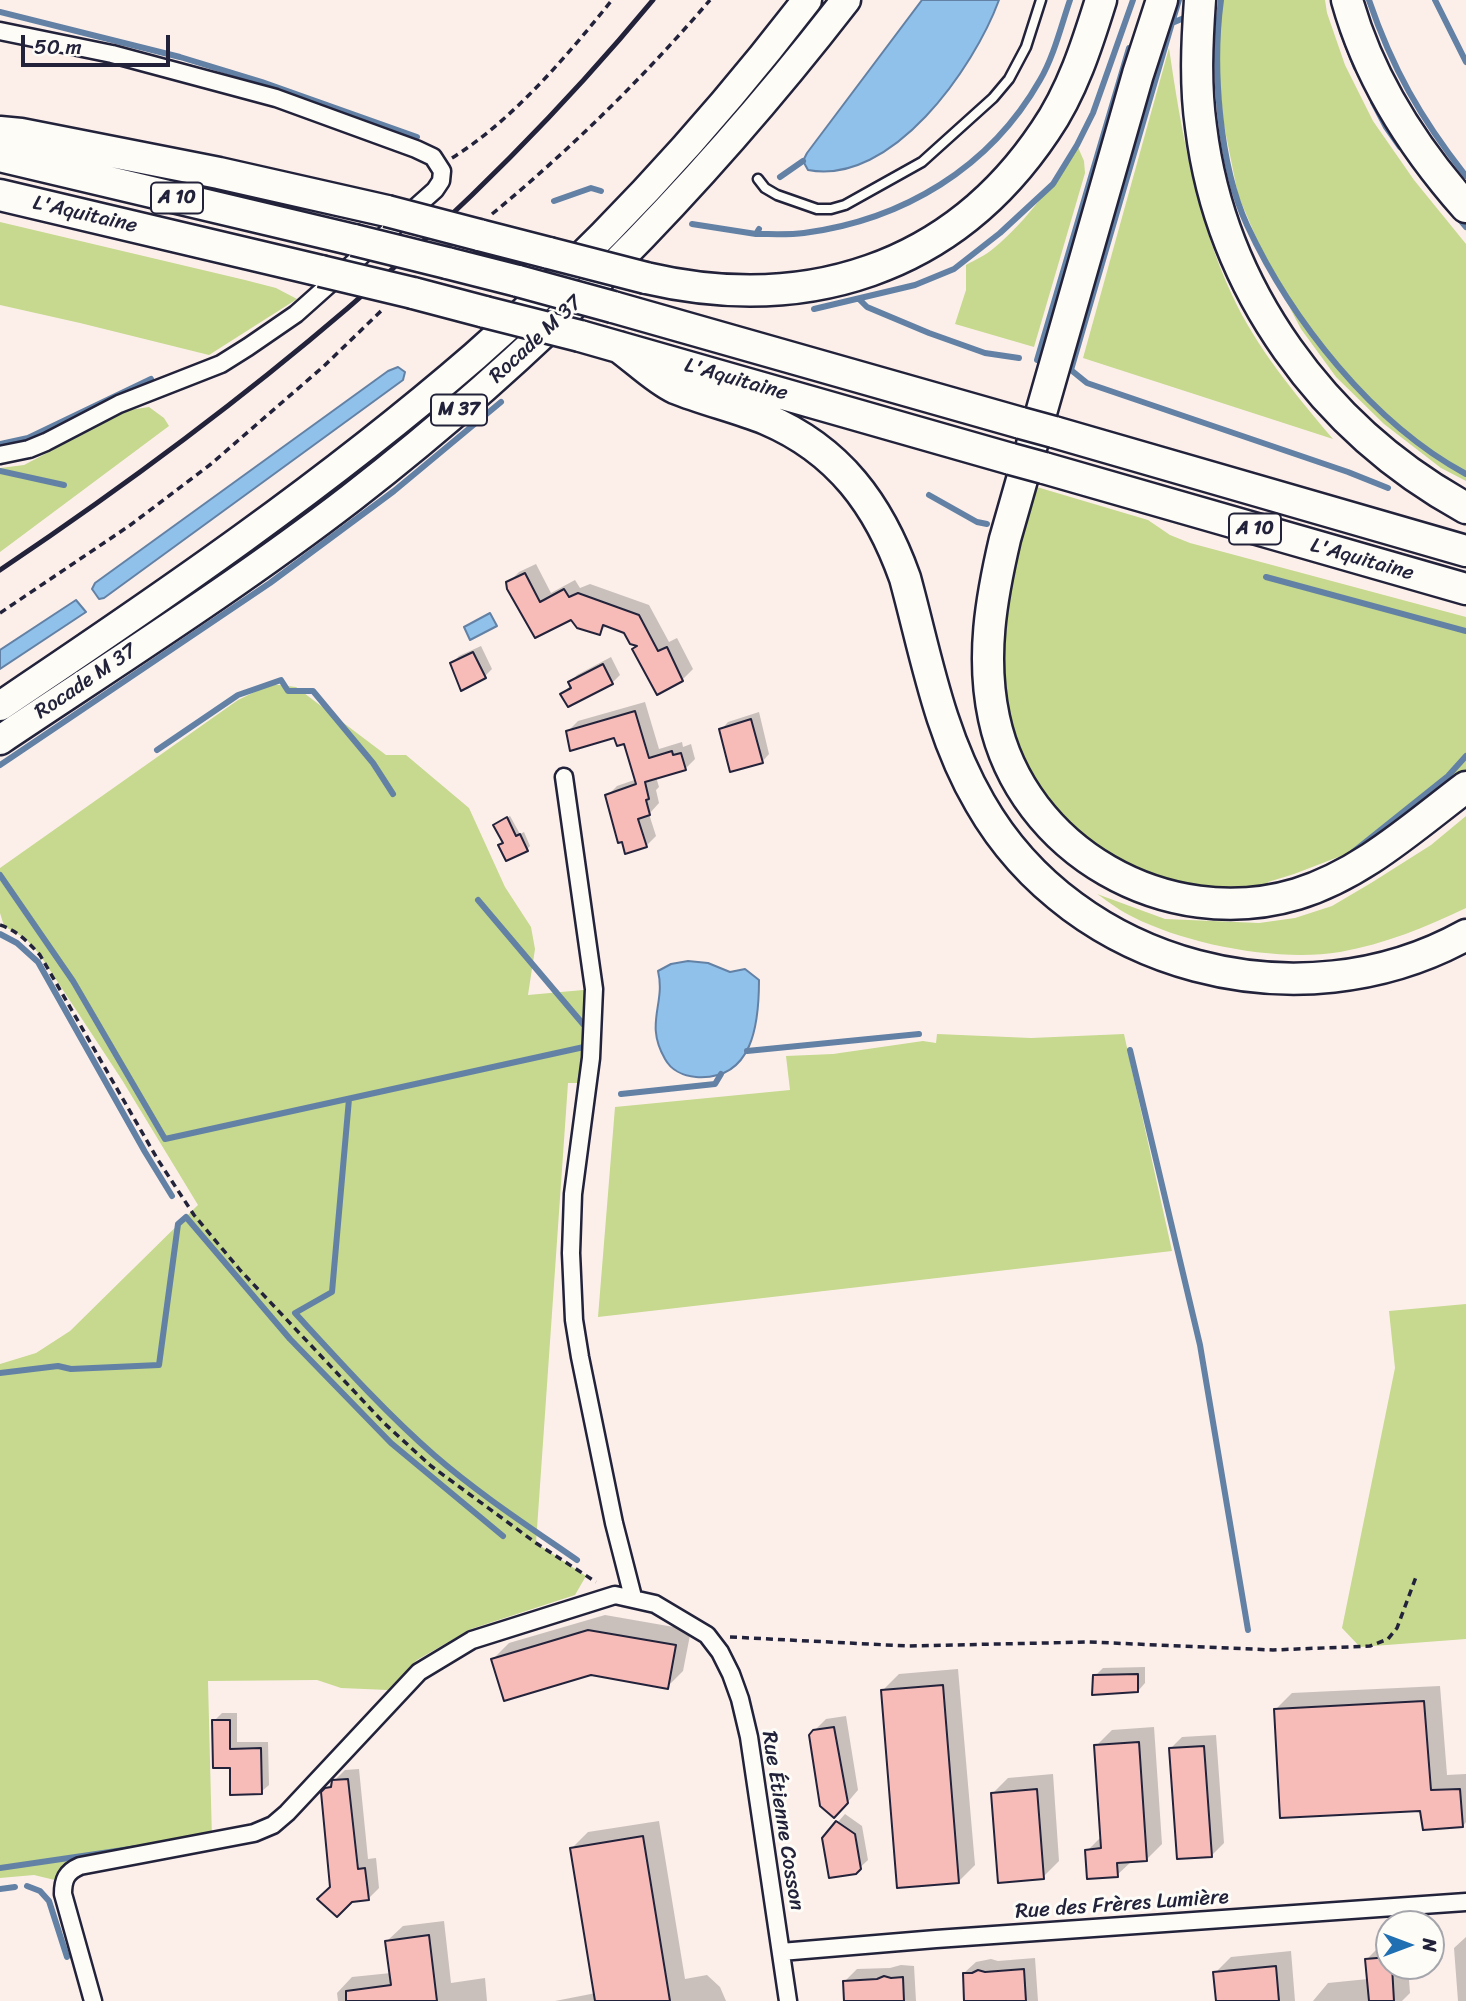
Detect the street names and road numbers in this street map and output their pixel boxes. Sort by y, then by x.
road number: A 10 [151,182,203,214]
street label: L'Aquitaine [30,191,140,239]
street label: Rocade M 37 [485,291,587,389]
street label: L'Aquitaine [681,353,791,407]
road number: M 37 [431,394,487,426]
road number: A 10 [1229,514,1281,544]
street label: L'Aquitaine [1307,533,1417,587]
street label: Rocade M 37 [30,639,142,725]
street label: Rue Étienne Cosson [755,1730,809,1912]
street label: Rue des Frères Lumière [1014,1885,1230,1925]

